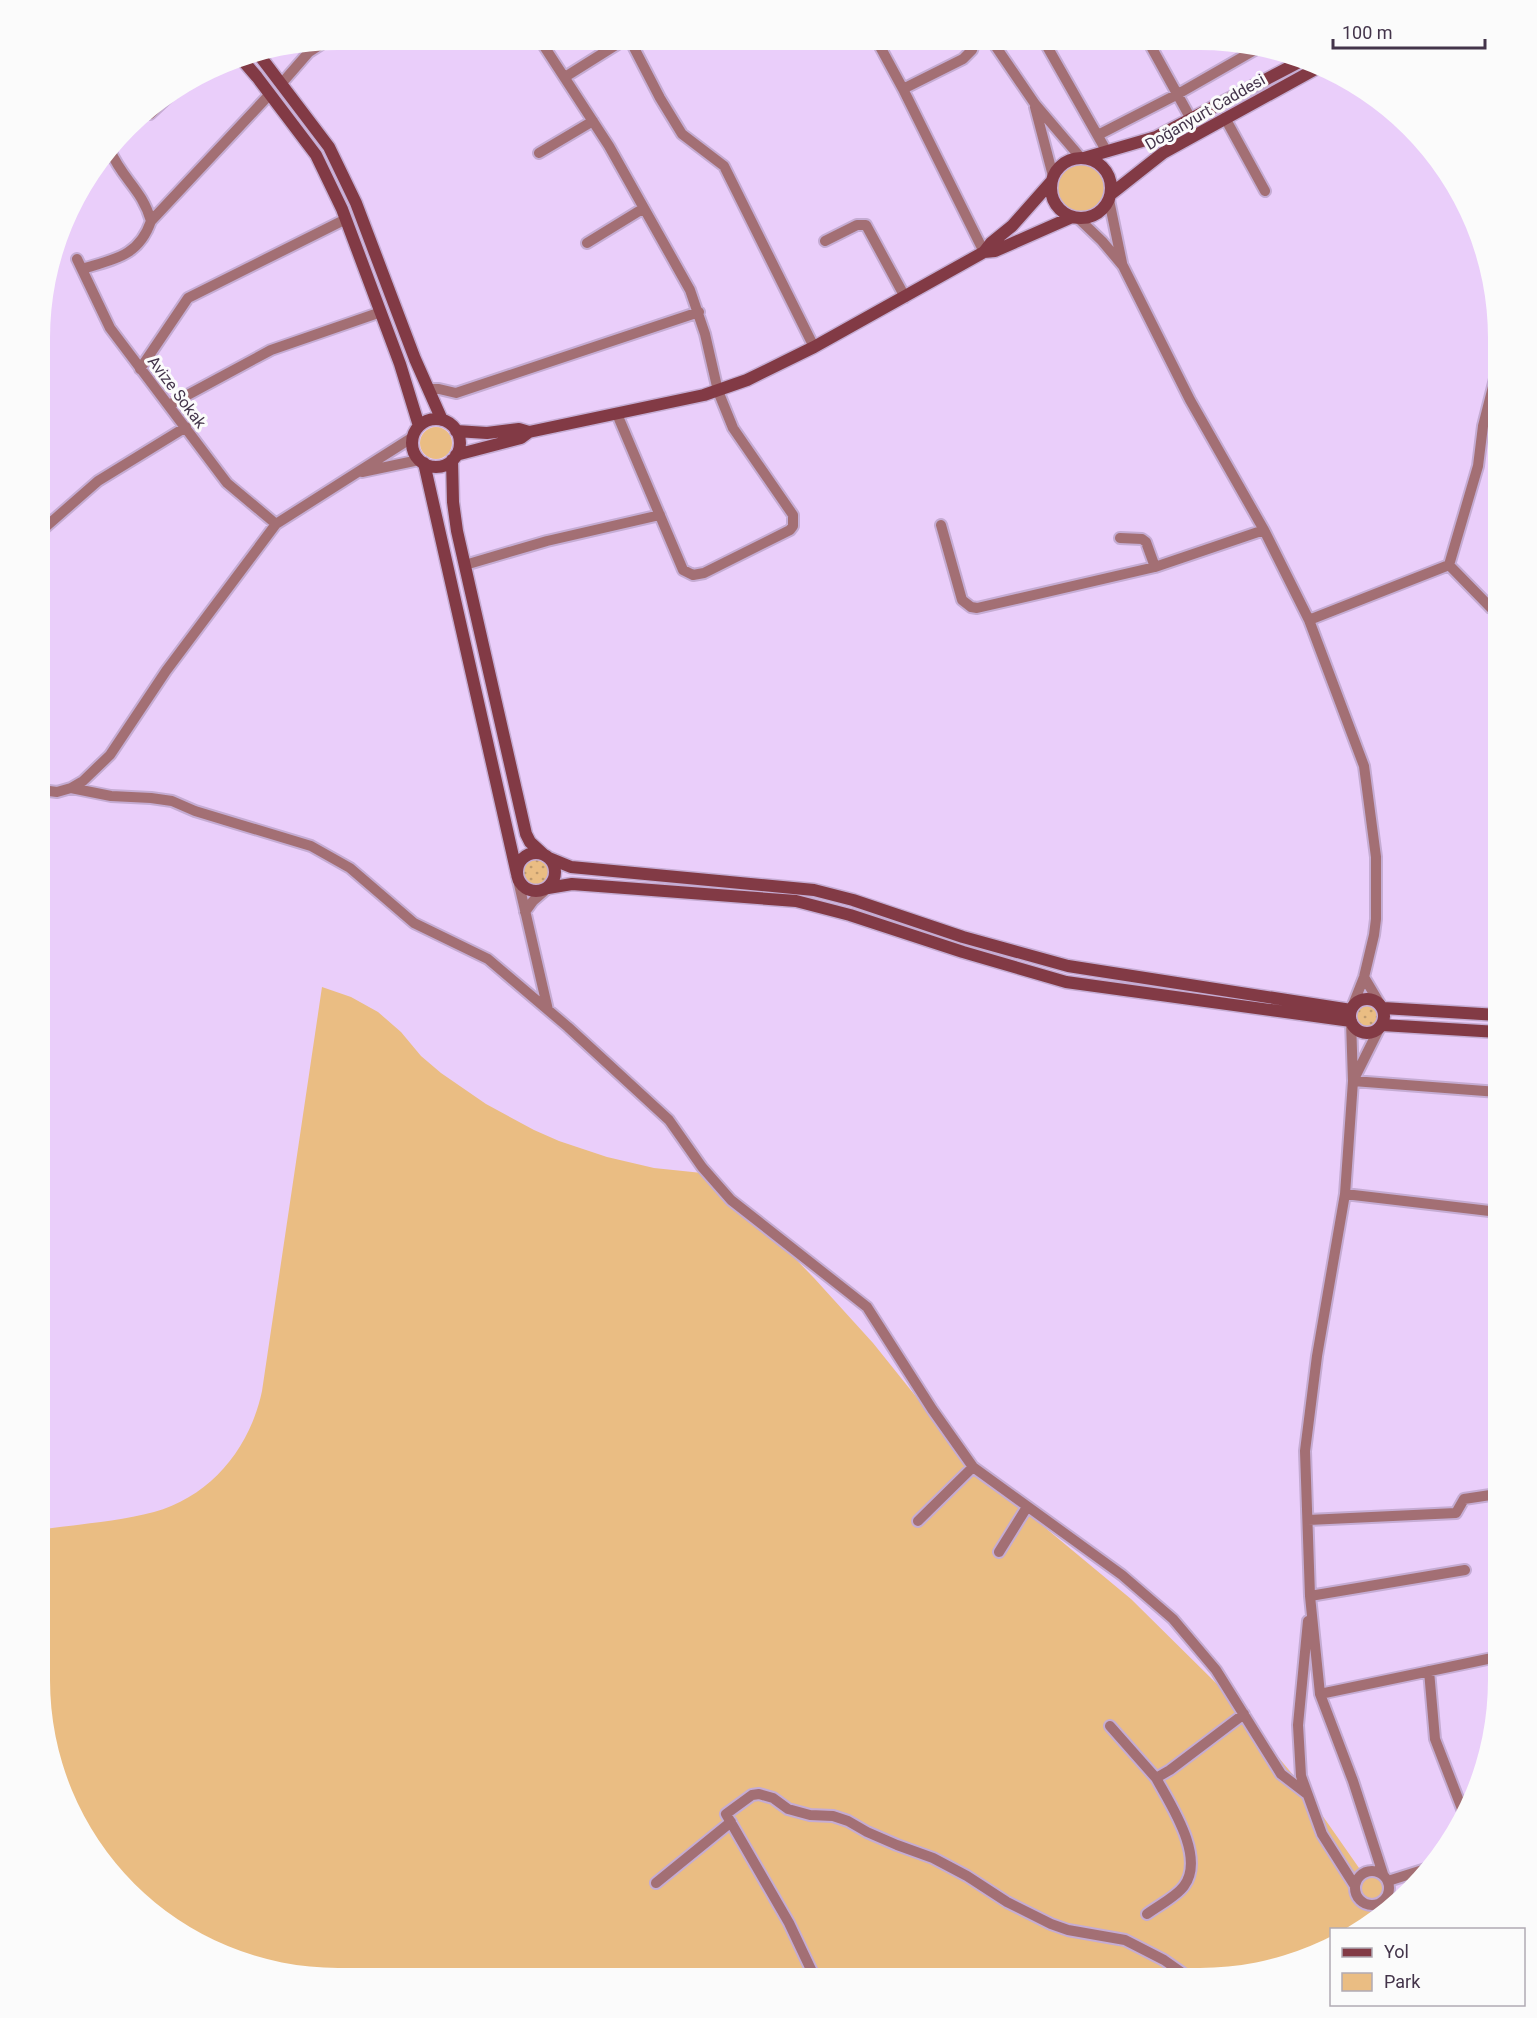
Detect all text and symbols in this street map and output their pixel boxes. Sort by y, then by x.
scale bar [1333,12,1484,50]
text: 100 m [1342,22,1393,43]
street label: Doğanyurt Caddesi [1142,70,1268,154]
street label: Avize Sokak [144,352,211,433]
legend [1330,1928,1525,2006]
text: Yol [1384,1941,1409,1962]
text: Park [1384,1971,1421,1992]

